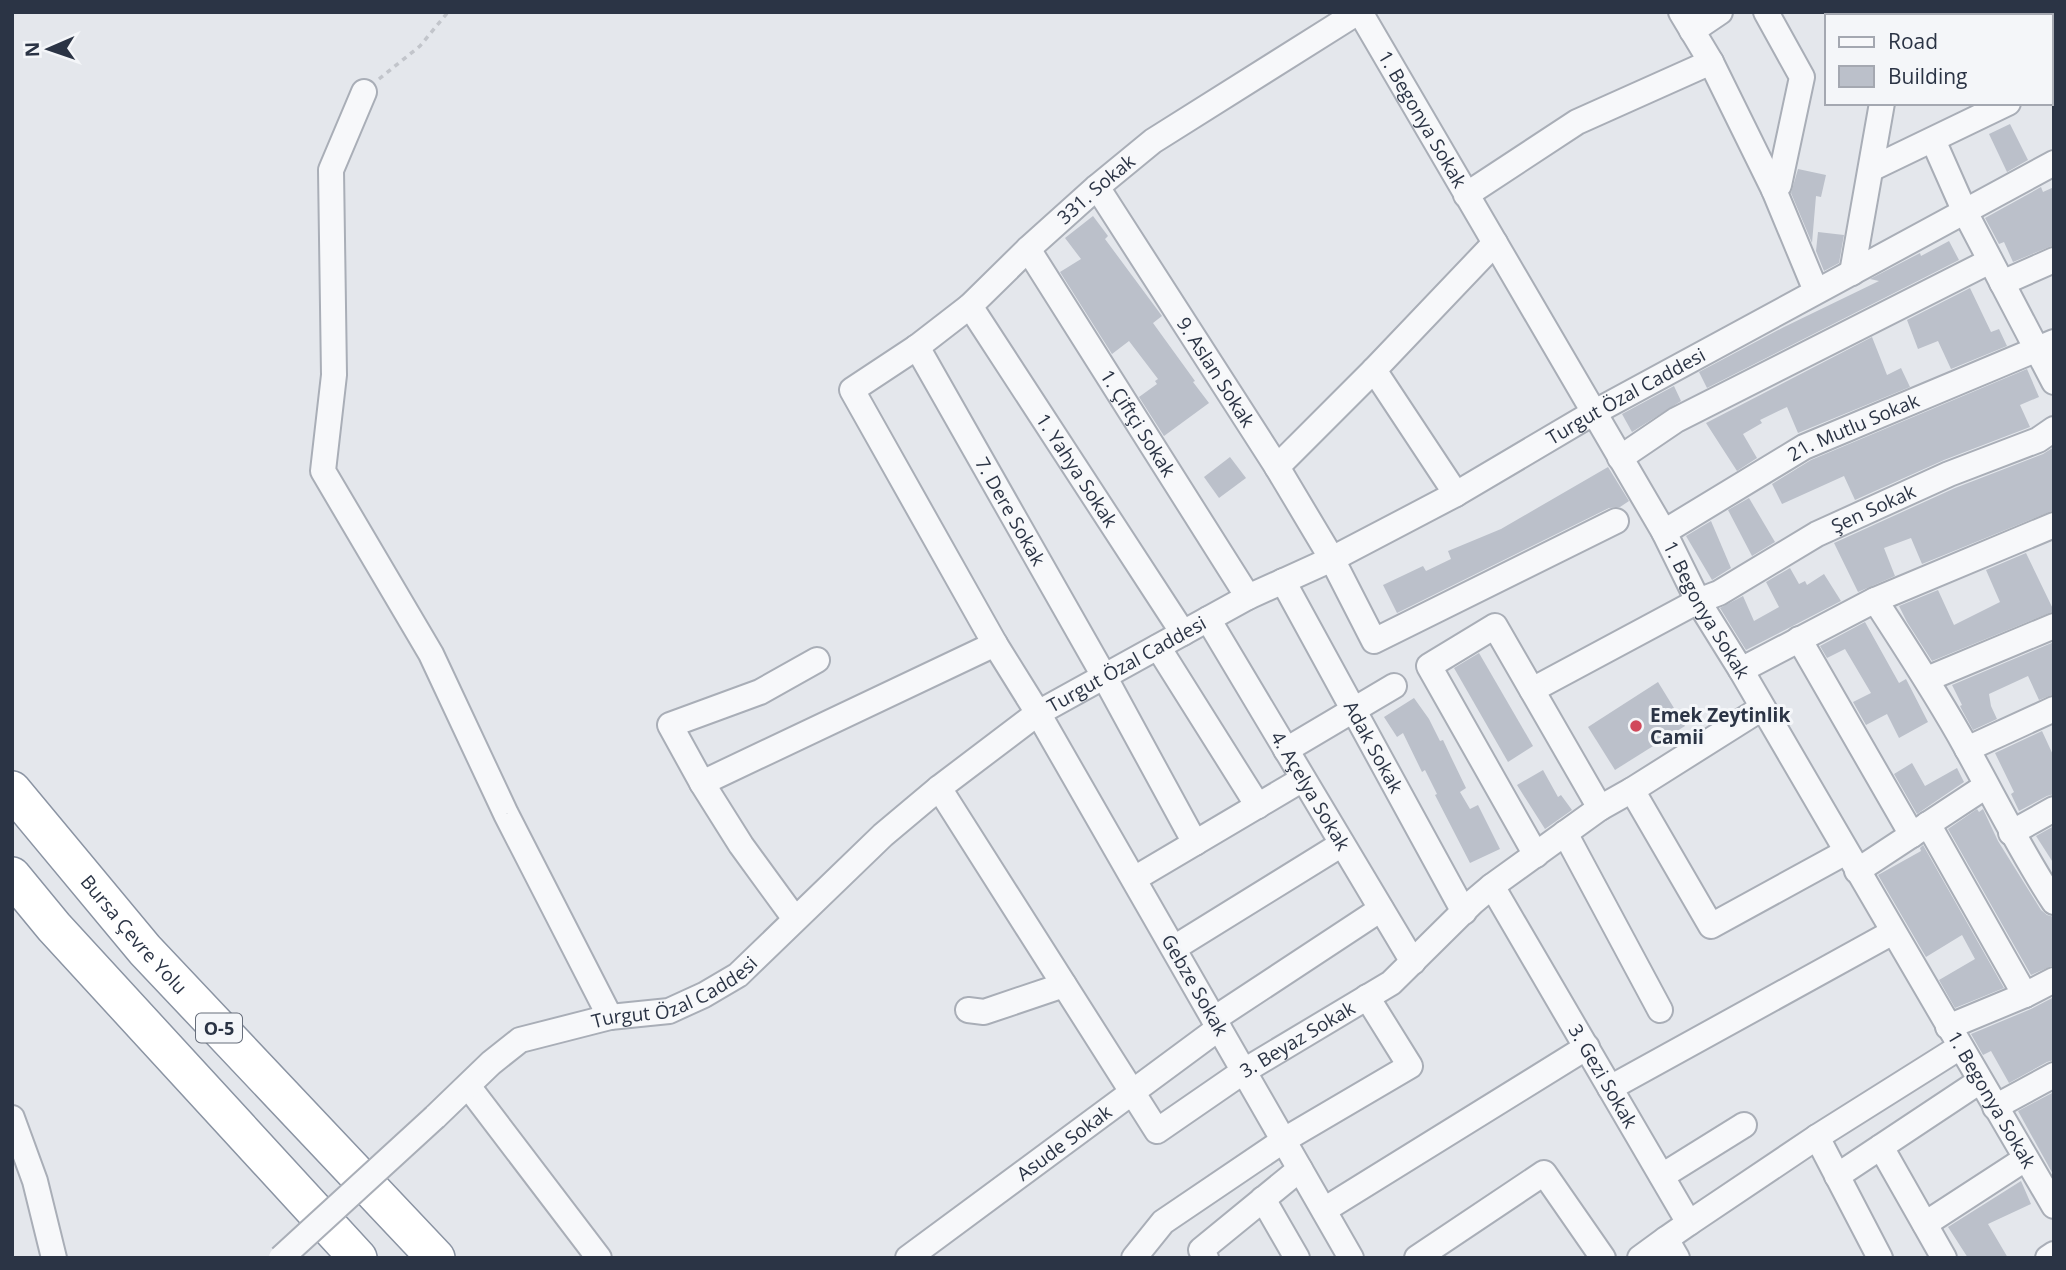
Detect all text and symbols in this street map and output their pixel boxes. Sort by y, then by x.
north arrow [14,14,84,84]
legend [1825,14,2052,105]
text: Road [1888,27,1938,55]
text: N [19,41,45,58]
street label: 1. Begonya Sokak [1372,46,1473,192]
text: Building [1888,62,1967,90]
street label: 331. Sokak [1051,148,1140,230]
street label: 9. Aslan Sokak [1171,312,1261,432]
street label: Turgut Özal Caddesi [1542,342,1710,451]
street label: 1. Çiftçi Sokak [1094,365,1182,482]
street label: 21. Mutlu Sokak [1782,387,1923,467]
street label: 1. Yahya Sokak [1030,408,1124,532]
street label: 7. Dere Sokak [969,452,1052,570]
street label: Şen Sokak [1827,478,1920,539]
street label: 1. Begonya Sokak [1657,536,1756,683]
street label: Turgut Özal Caddesi [1042,610,1211,718]
street label: Adak Sokak [1338,696,1409,798]
place label: Emek Zeytinlik Camii [1650,702,1790,750]
marker: Emek Zeytinlik Camii [1628,718,1644,734]
street label: 4. Açelya Sokak [1265,726,1356,855]
street label: Bursa Çevre Yolu [75,869,193,1000]
street label: Gebze Sokak [1155,930,1235,1040]
street label: Turgut Özal Caddesi [589,950,763,1034]
street label: 3. Beyaz Sokak [1235,995,1360,1084]
road number: O-5 [196,1014,242,1042]
street label: 3. Gezi Sokak [1562,1019,1644,1133]
street label: 1. Begonya Sokak [1942,1026,2042,1173]
street label: Asude Sokak [1011,1099,1117,1187]

